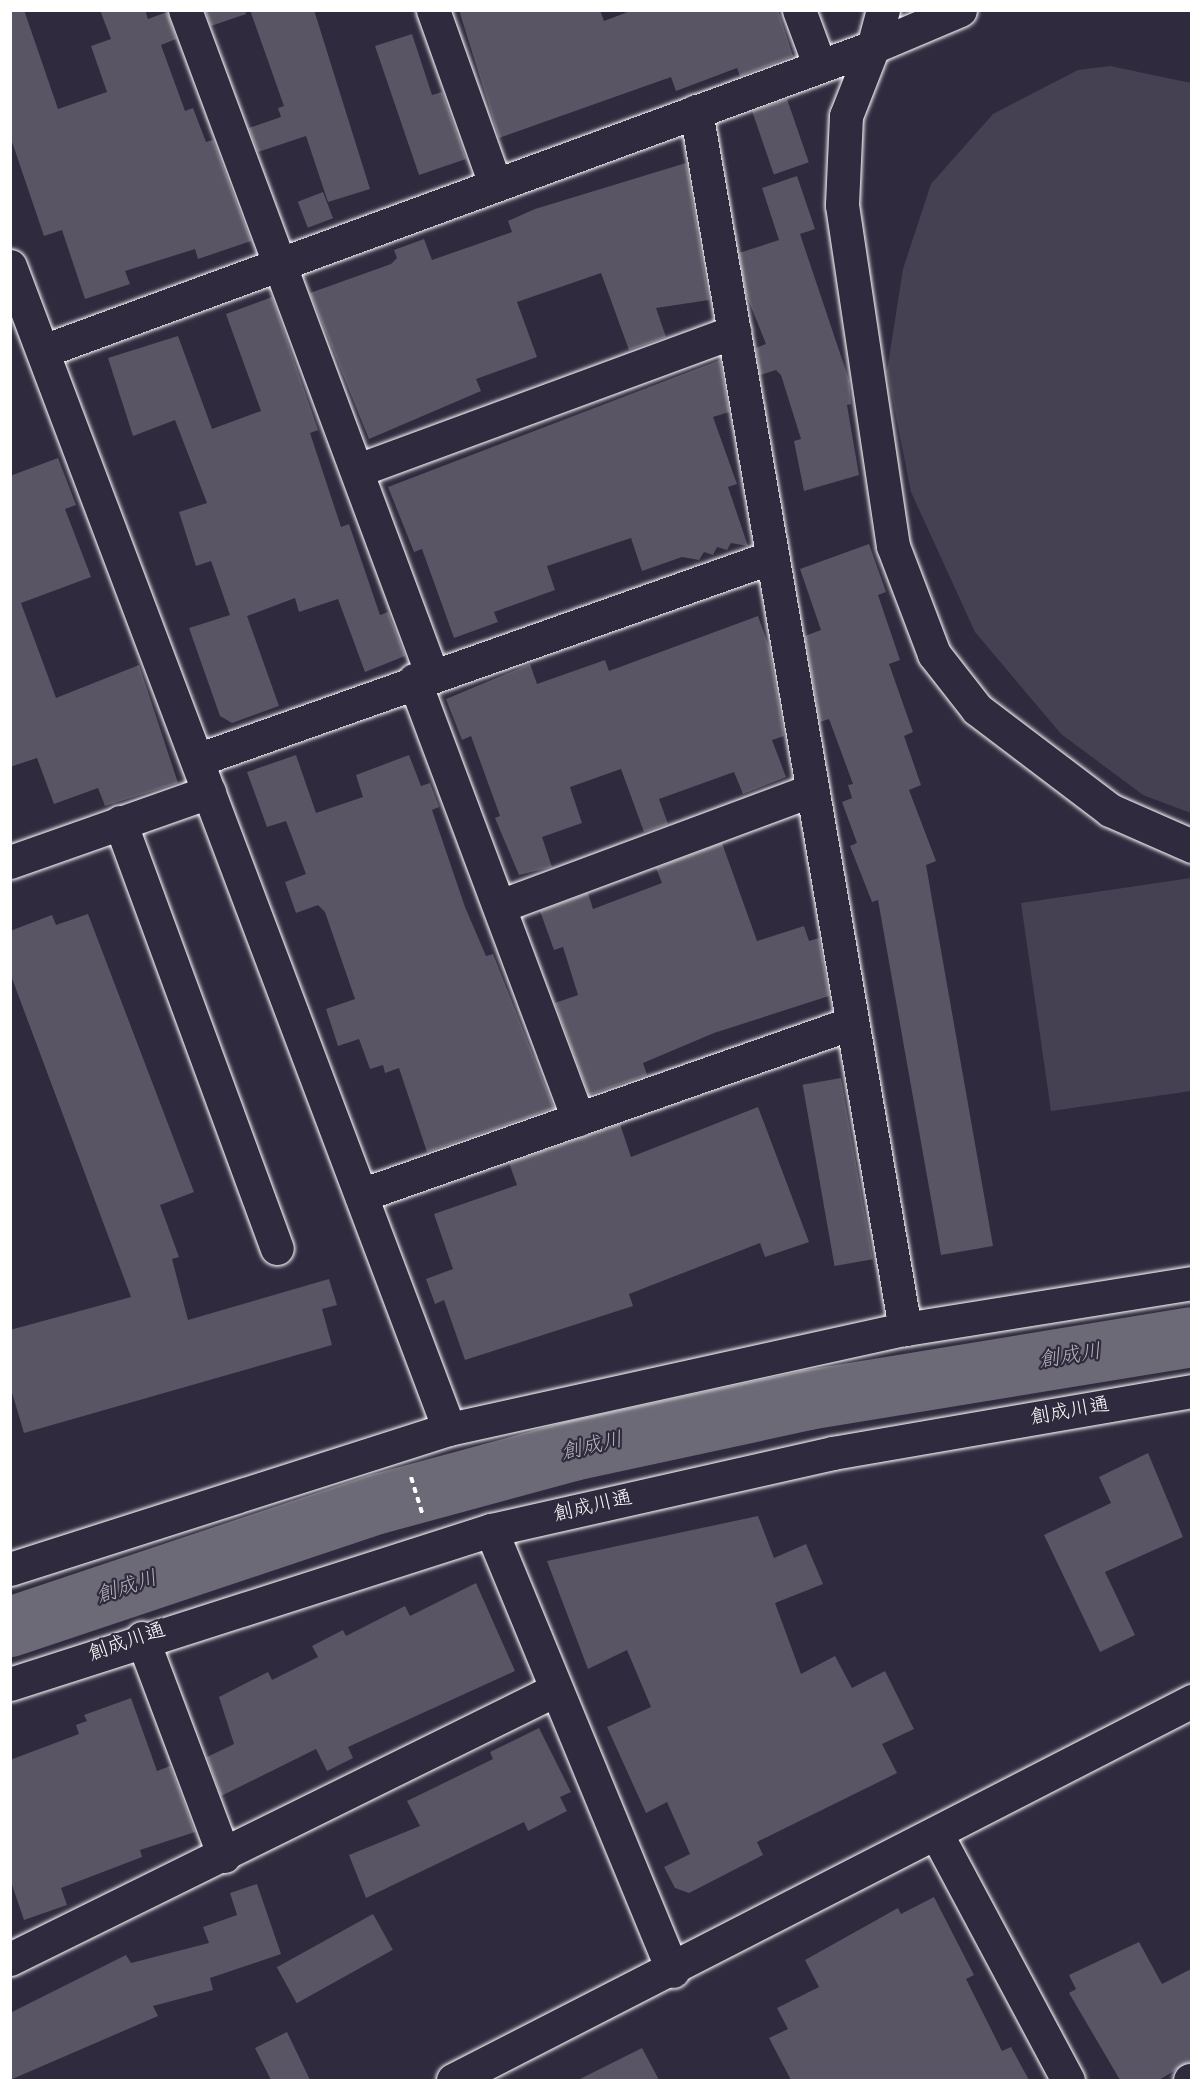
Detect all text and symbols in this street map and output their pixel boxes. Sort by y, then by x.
water label: 創成川 [1037,1340,1103,1374]
street label: 創成川通 [1029,1393,1111,1431]
water label: 創成川 [558,1428,626,1466]
street label: 創成川通 [551,1486,635,1528]
water label: 創成川 [93,1566,161,1610]
street label: 創成川通 [85,1619,169,1667]

